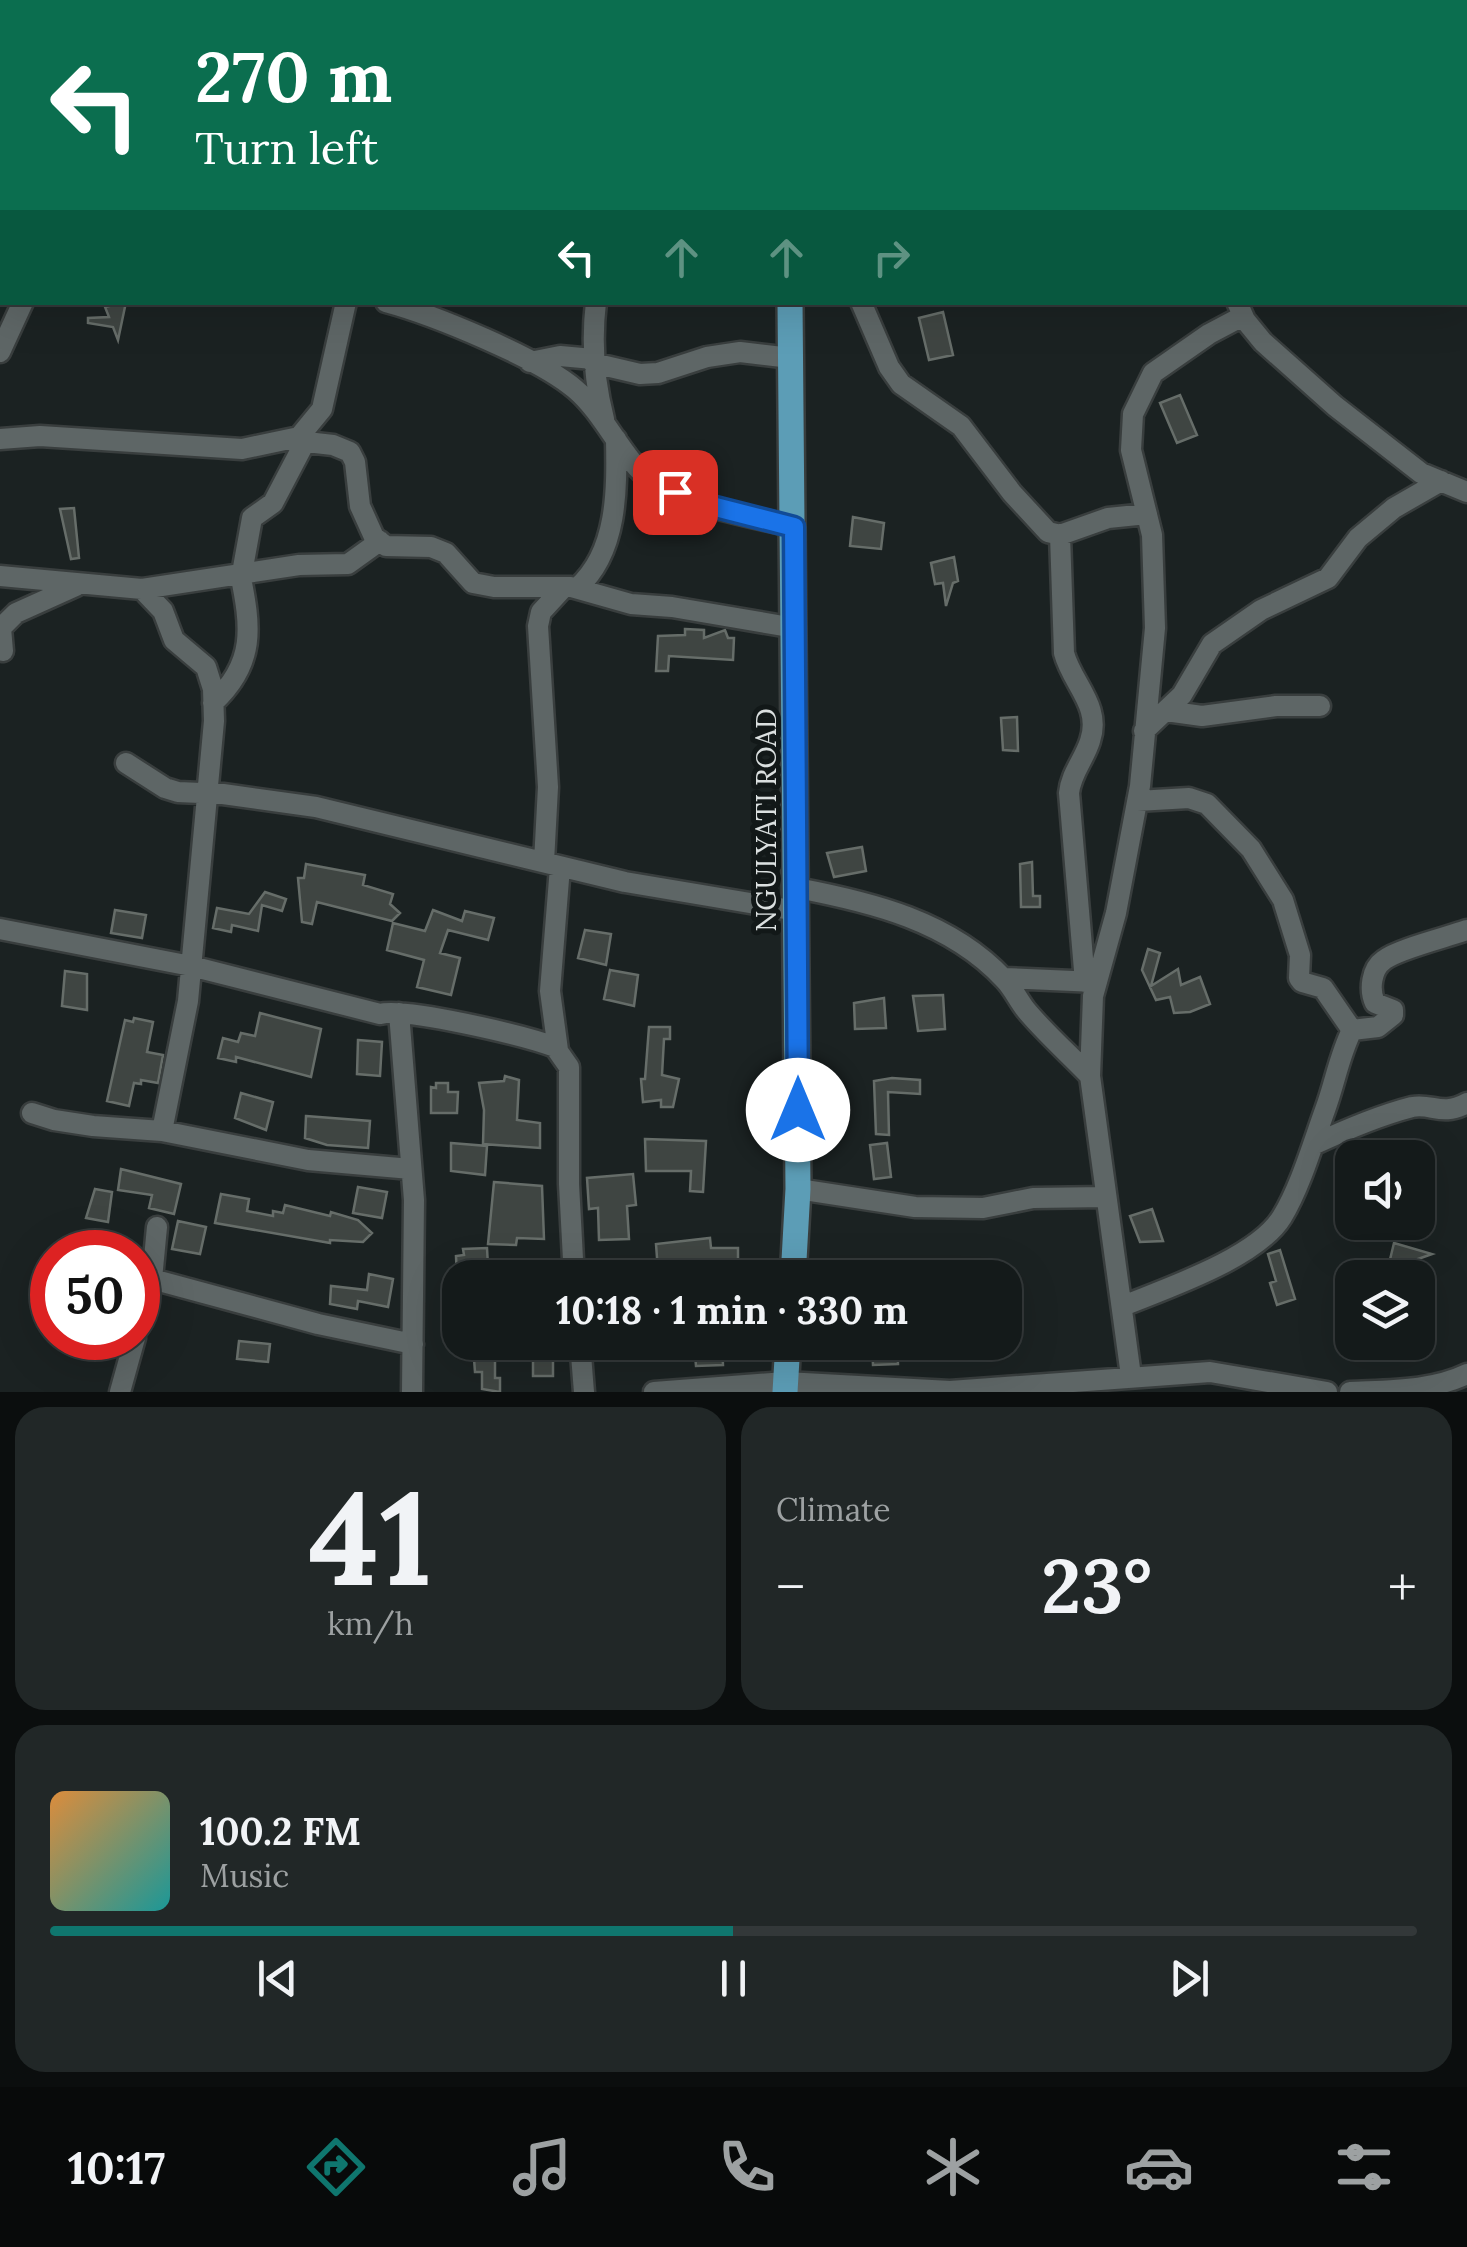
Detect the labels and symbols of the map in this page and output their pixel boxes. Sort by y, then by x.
pin [633,450,718,535]
street label: NGULYATI ROAD [748,708,784,932]
position arrow [746,1058,850,1162]
speed limit sign: 50 [30,1230,160,1360]

